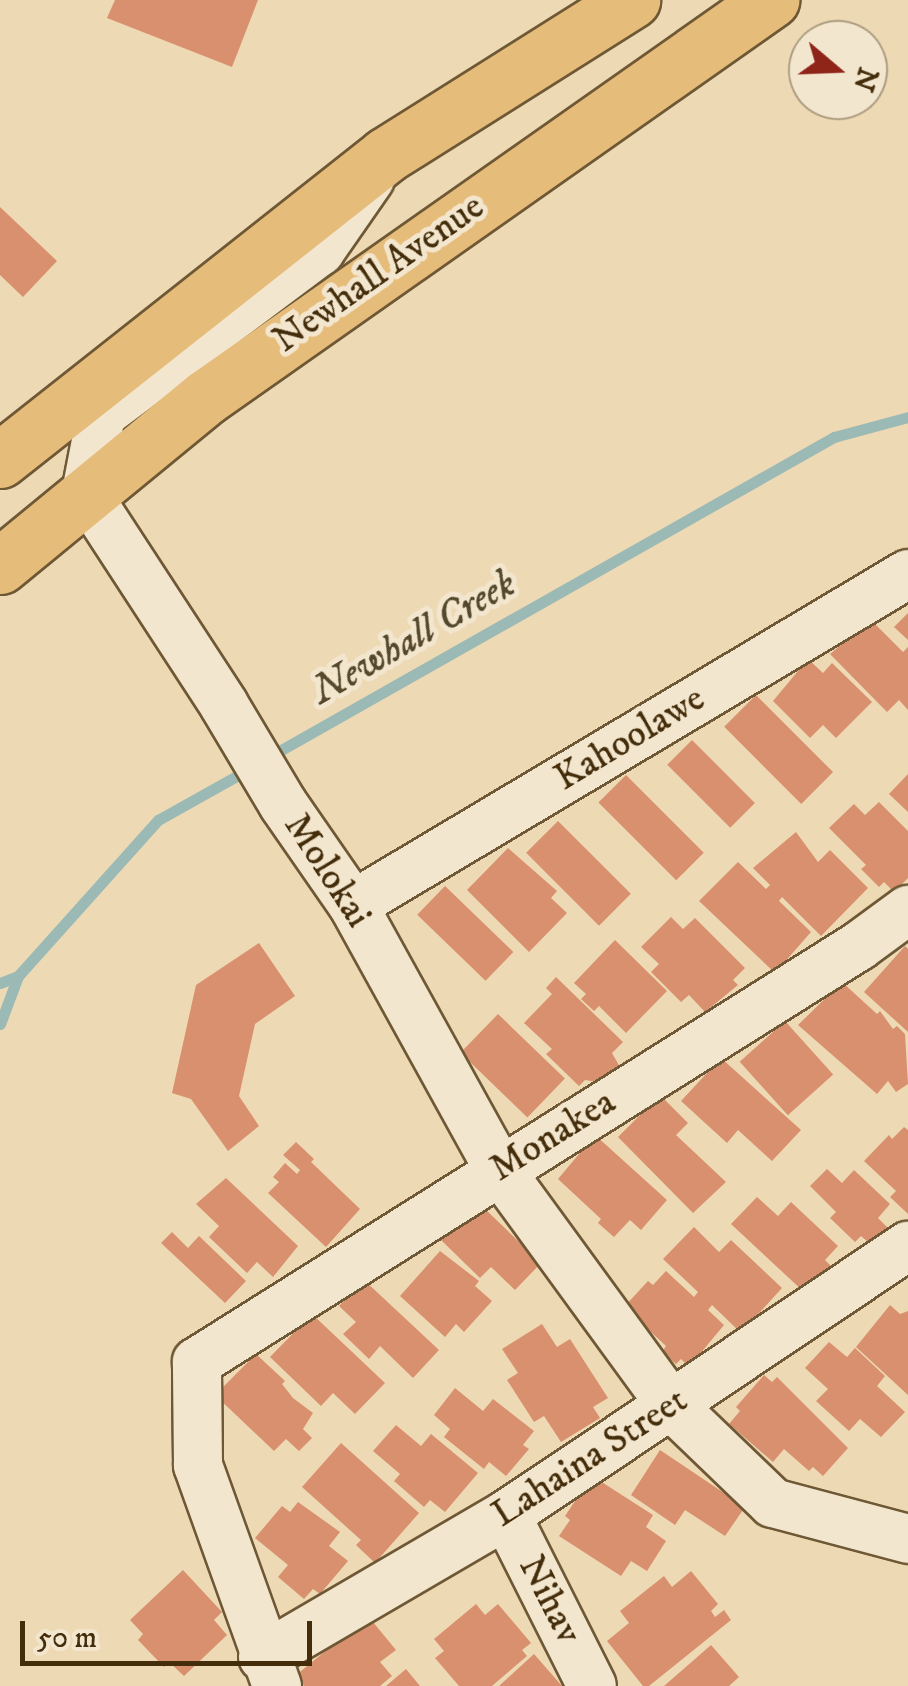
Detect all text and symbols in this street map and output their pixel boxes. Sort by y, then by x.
north arrow [788,20,888,120]
text: N [845,63,885,96]
street label: Newhall Avenue [265,185,493,363]
water label: Newhall Creek [304,560,524,716]
street label: Kahoolawe [547,676,713,802]
street label: Molokai [273,805,381,937]
street label: Monakea [482,1080,624,1192]
street label: Lahaina Street [484,1378,696,1538]
street label: Nihav [508,1548,590,1652]
scale bar [25,1601,318,1663]
text: 50 m [37,1620,97,1657]

